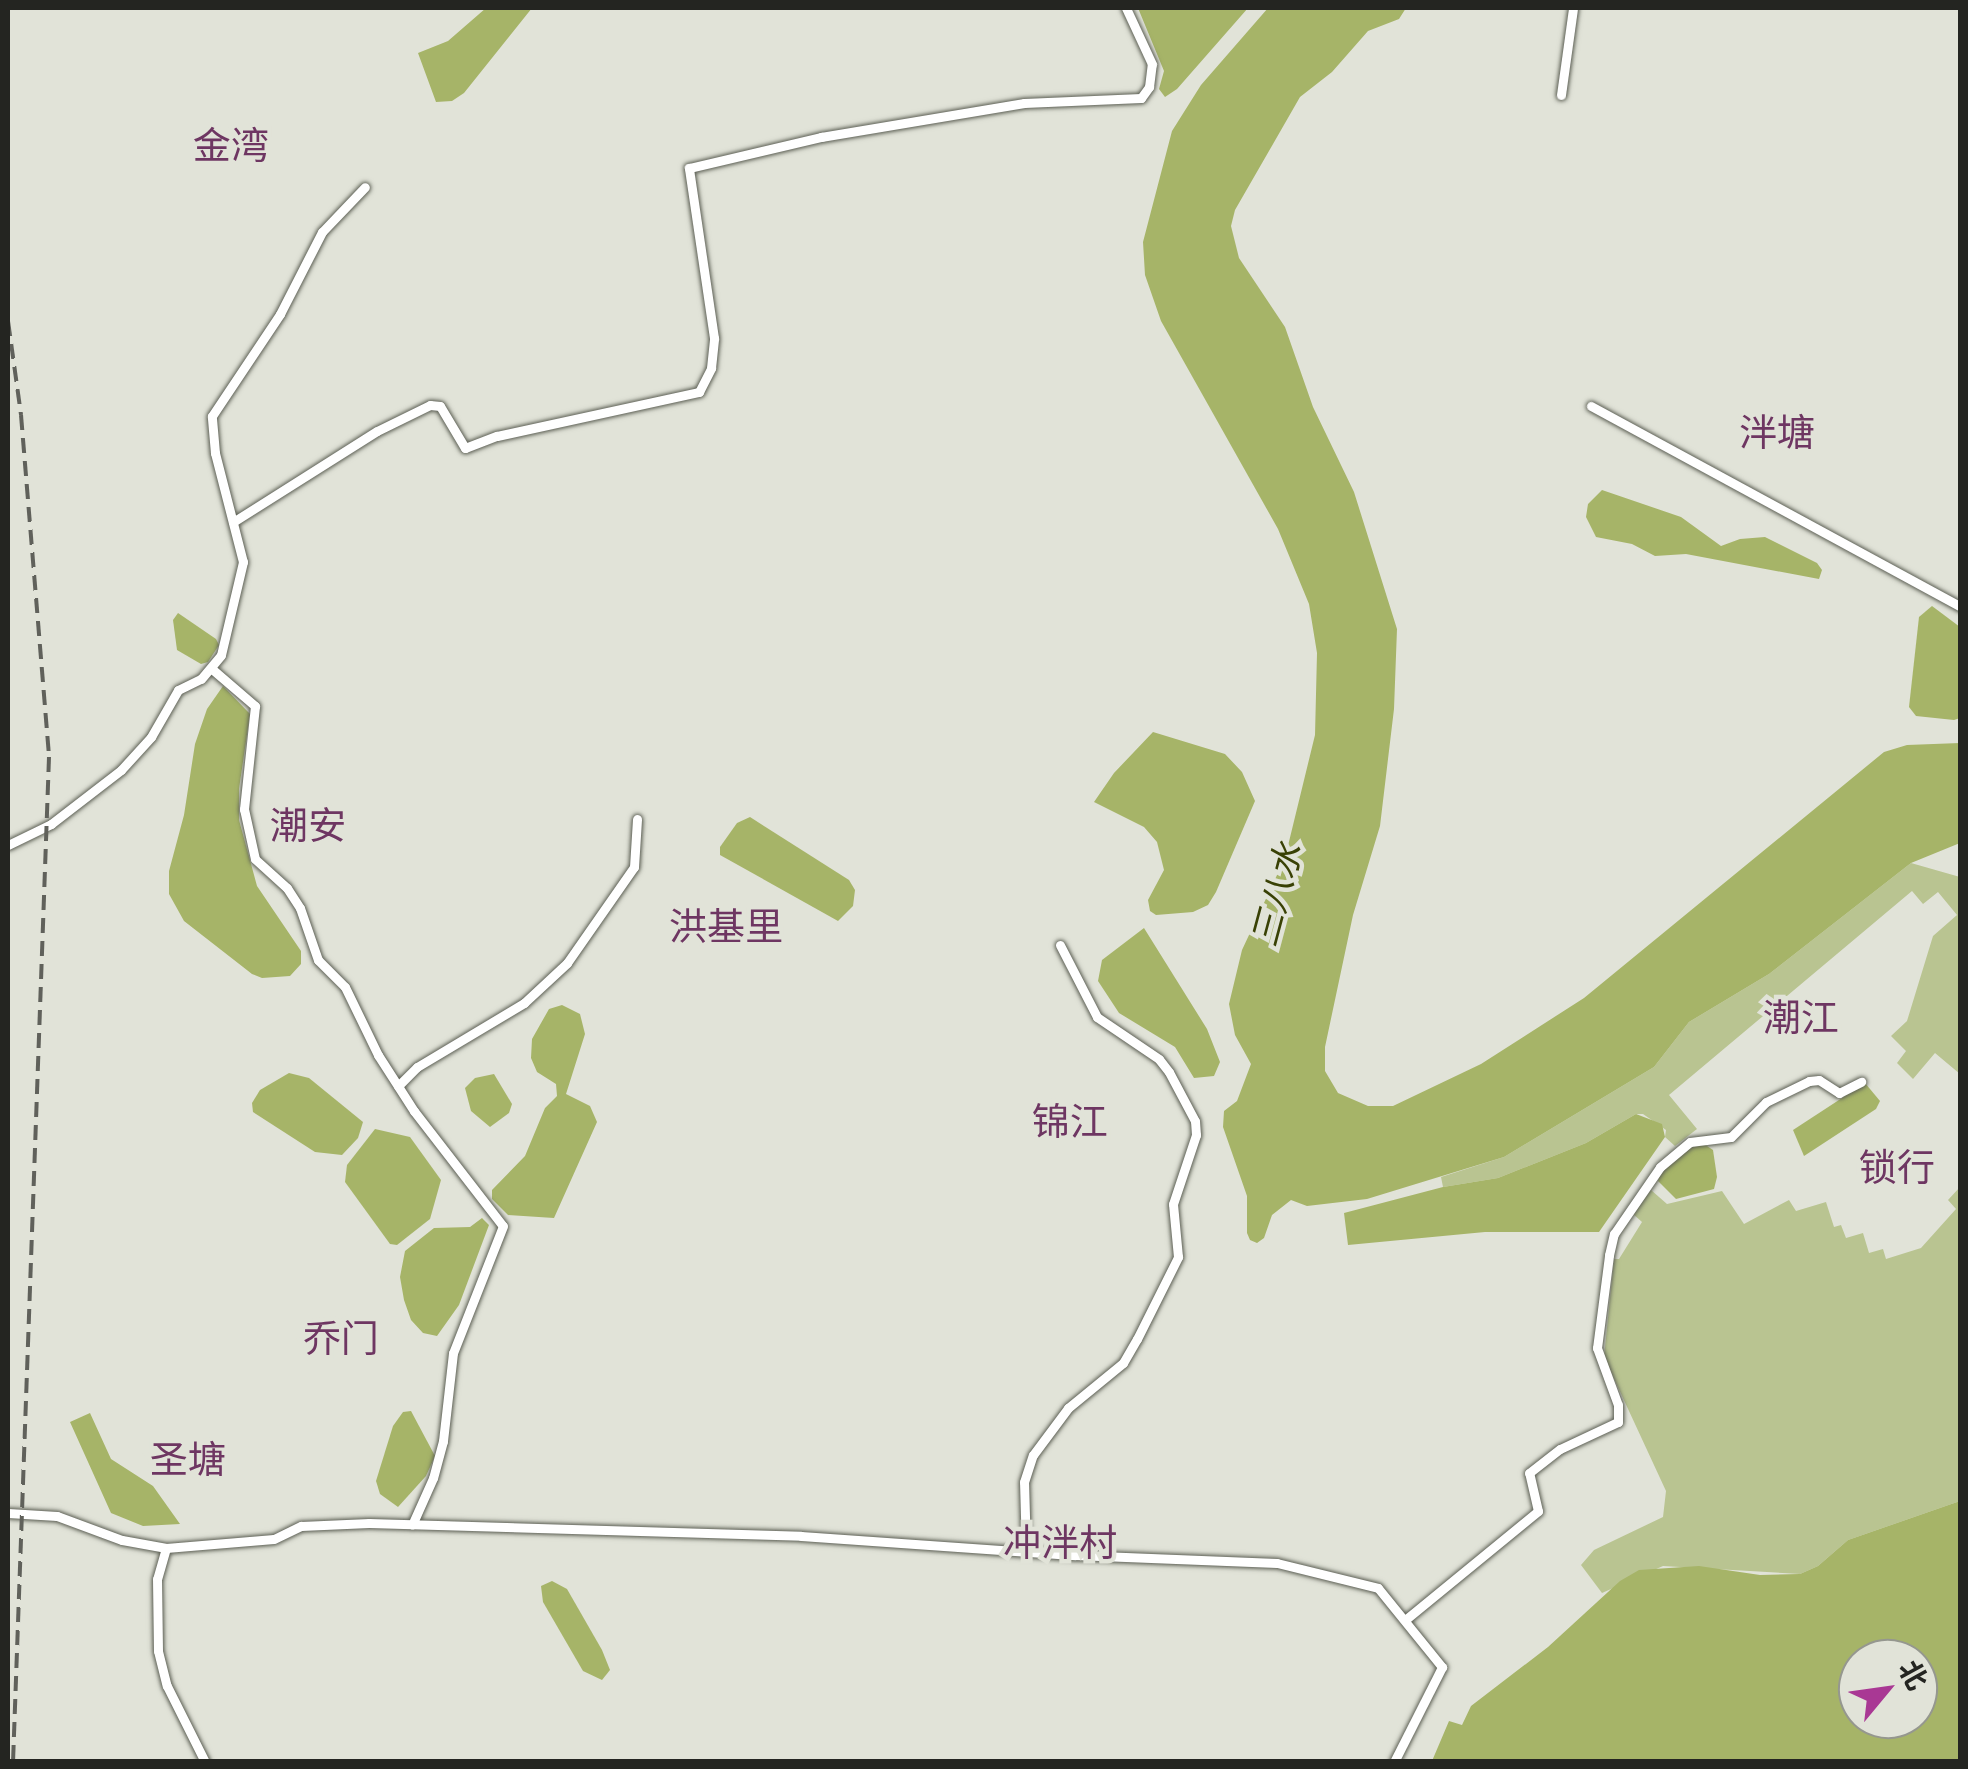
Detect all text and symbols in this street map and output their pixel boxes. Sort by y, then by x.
district label: 金湾 [193,124,269,170]
district label: 泮塘 [1739,411,1815,457]
district label: 潮安 [270,804,346,850]
water label: 三八水 [1244,839,1312,951]
district label: 洪基里 [669,905,783,951]
district label: 潮江 [1763,996,1839,1042]
district label: 锦江 [1032,1100,1108,1146]
district label: 锁行 [1859,1146,1935,1192]
district label: 乔门 [303,1317,379,1363]
district label: 圣塘 [150,1438,226,1484]
district label: 冲泮村 [1003,1521,1117,1567]
north arrow [1838,1639,1938,1739]
text: 北 [1893,1655,1933,1695]

